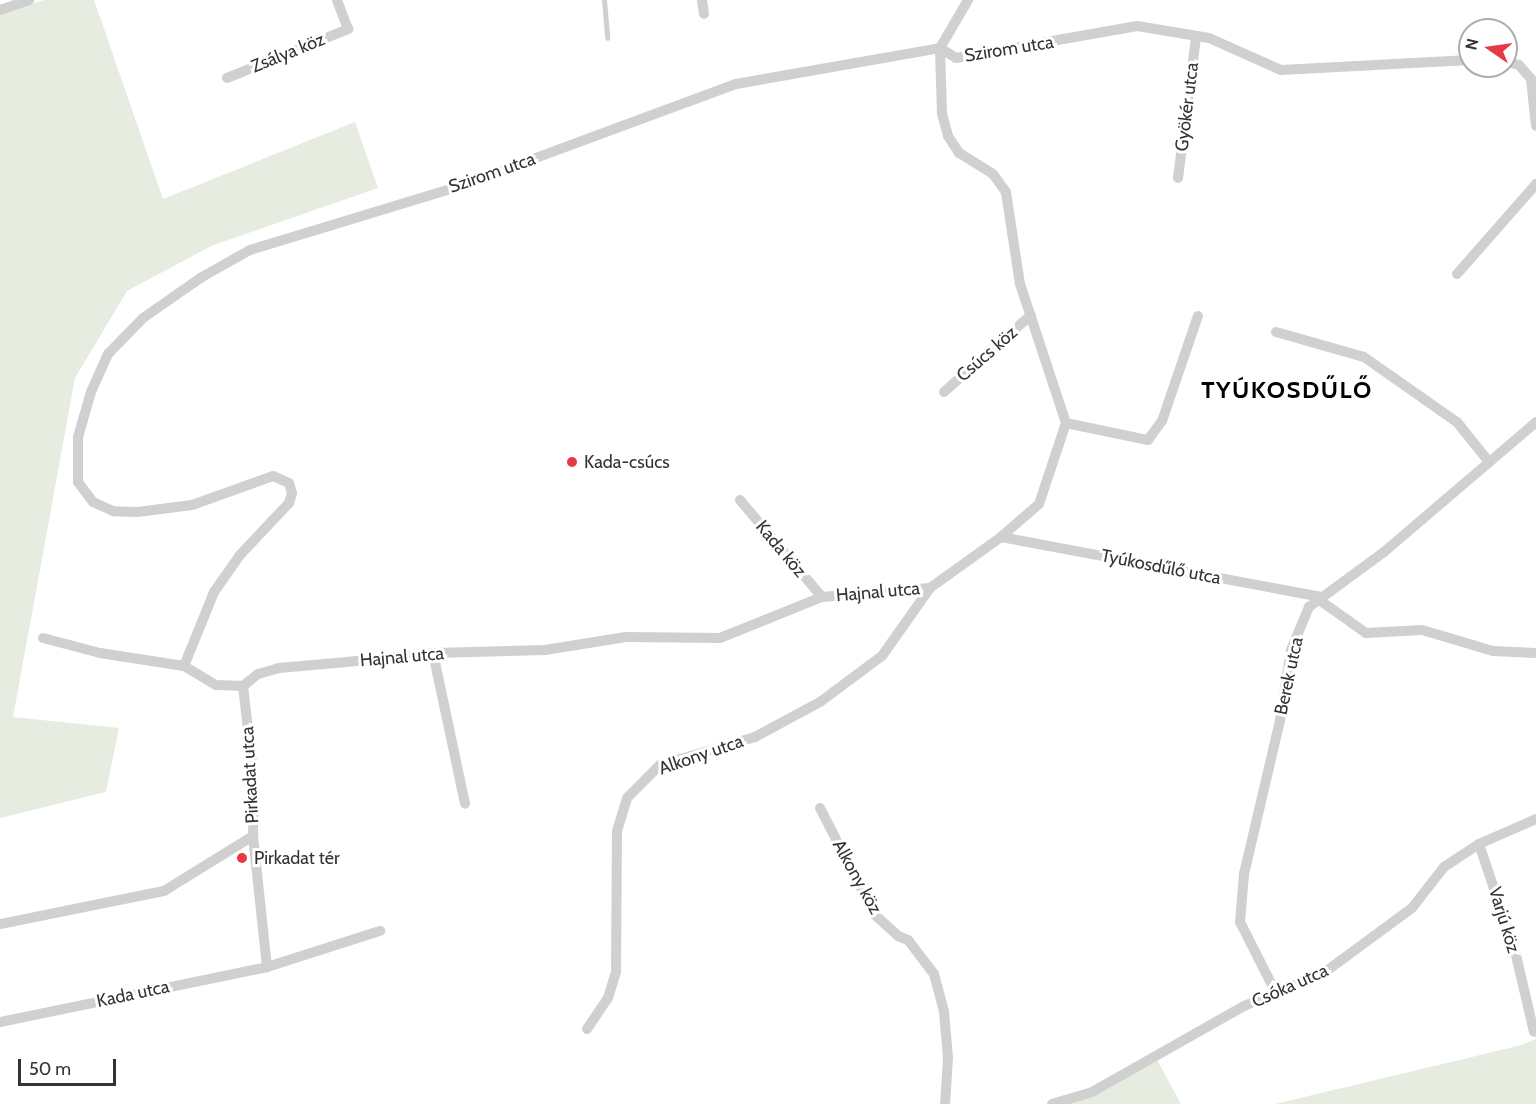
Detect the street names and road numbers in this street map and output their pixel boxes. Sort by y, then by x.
street label: Zsálya köz [248,28,328,78]
street label: Szirom utca [963,31,1055,67]
street label: Gyökér utca [1171,61,1203,153]
street label: Szirom utca [446,148,538,198]
street label: Csúcs köz [952,322,1022,386]
street label: Kada köz [751,516,811,582]
street label: Tyúkosdűlő utca [1099,545,1223,589]
street label: Hajnal utca [835,578,921,606]
street label: Berek utca [1270,635,1308,717]
street label: Hajnal utca [359,643,445,671]
street label: Pirkadat utca [237,726,263,824]
street label: Alkony utca [656,730,746,780]
street label: Alkony köz [828,836,886,918]
street label: Varjú köz [1484,884,1524,956]
street label: Csóka utca [1248,960,1332,1012]
street label: Kada utca [95,976,171,1012]

